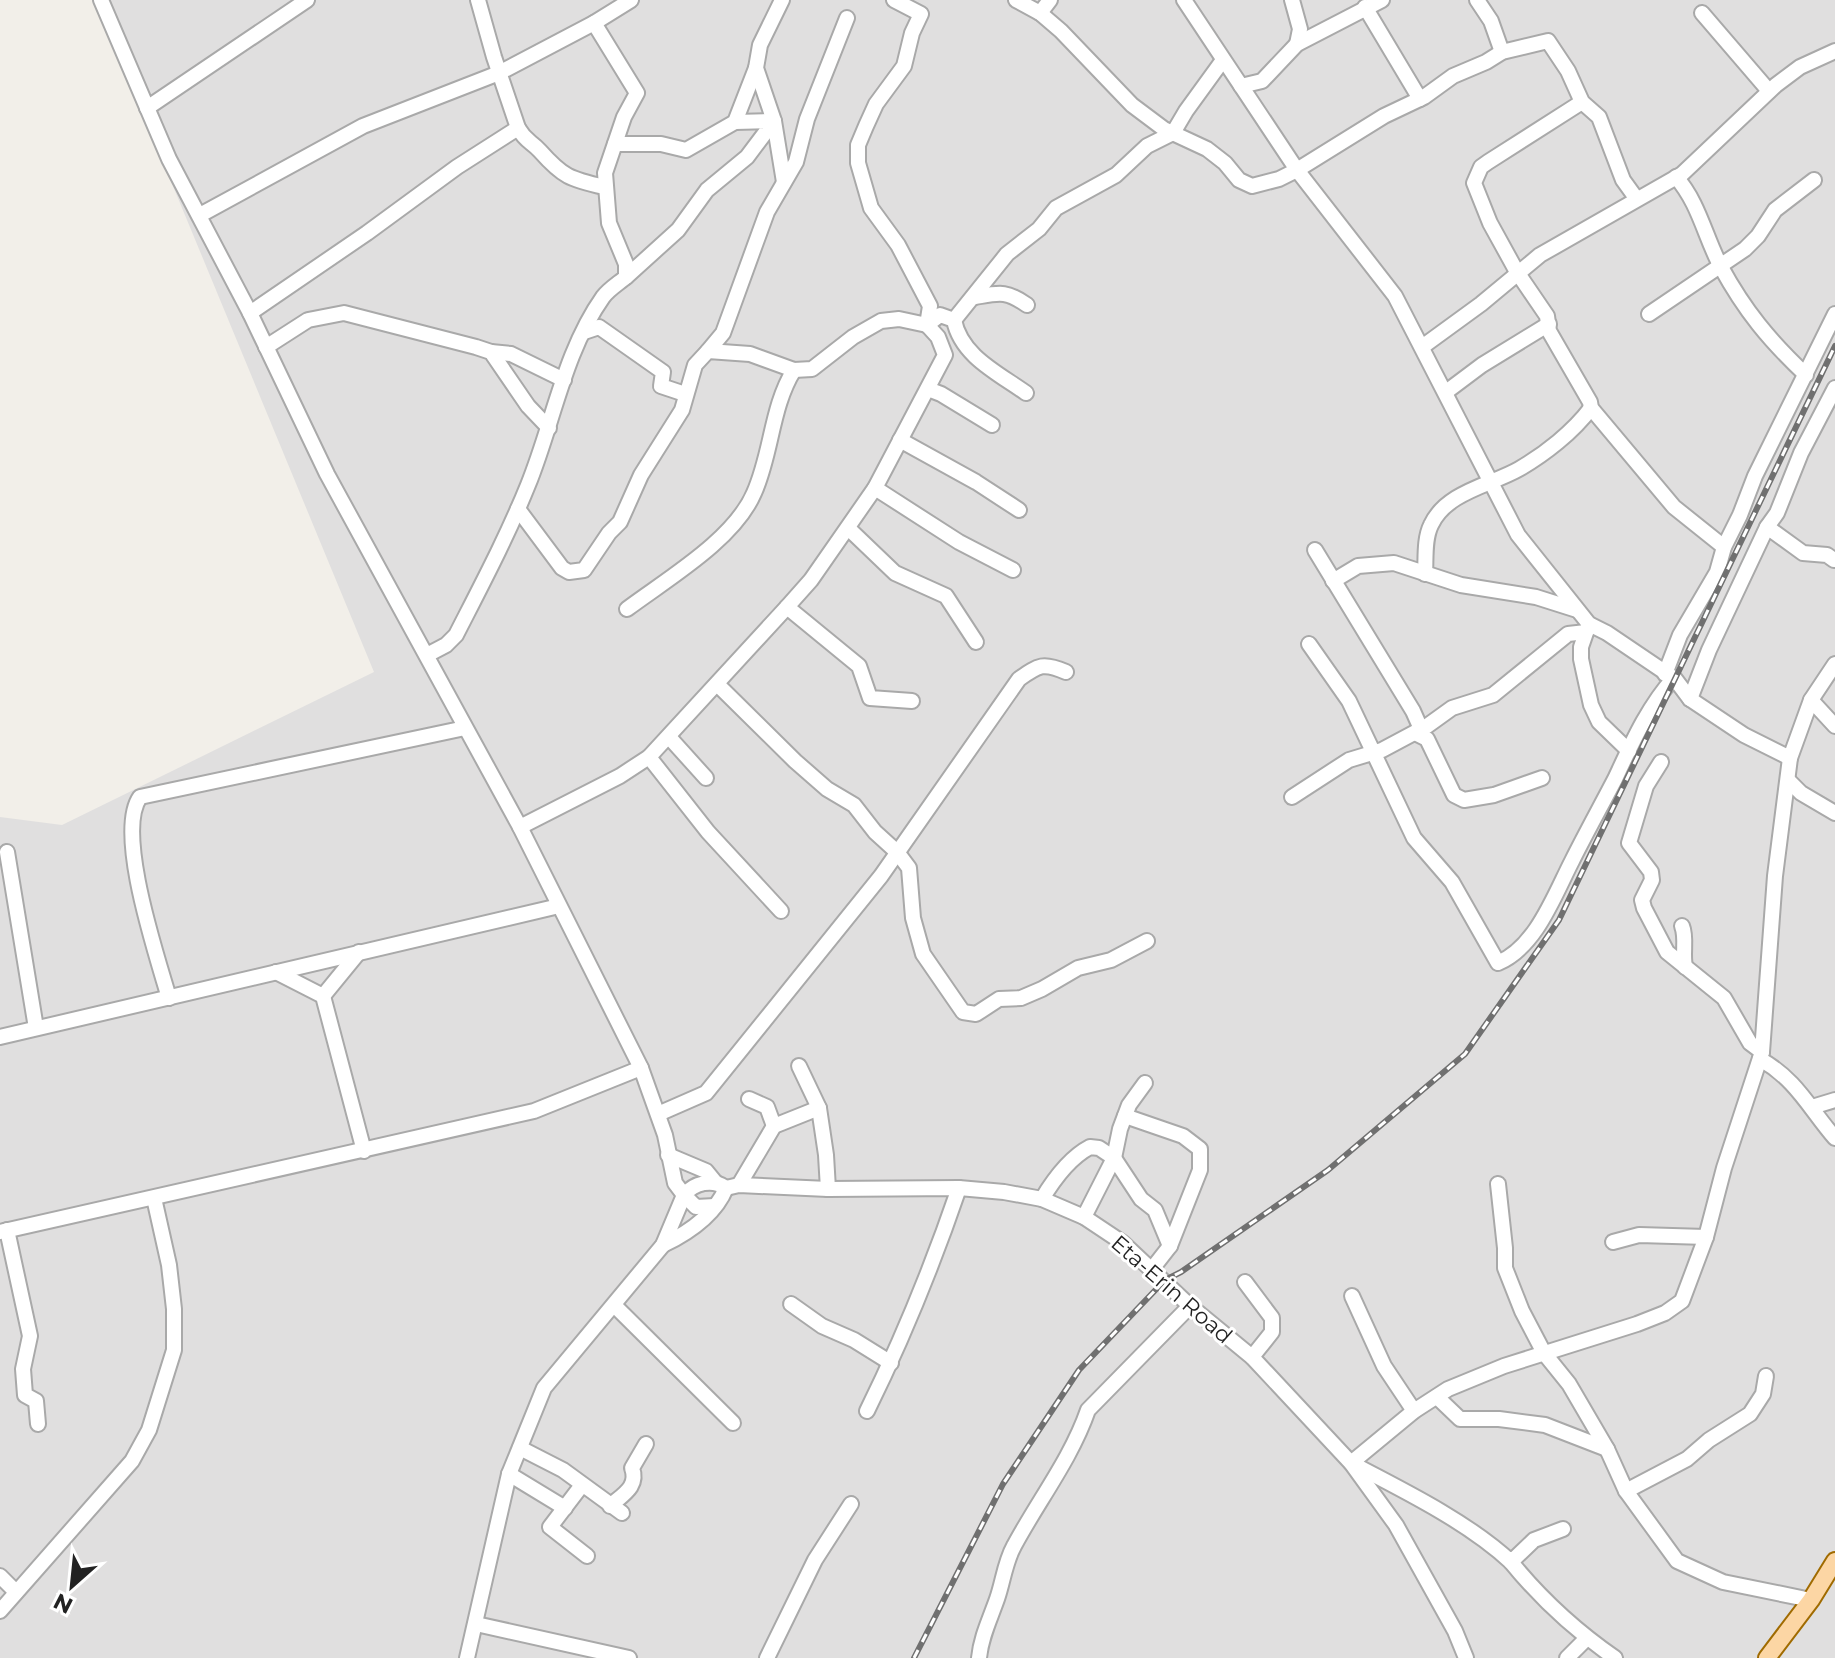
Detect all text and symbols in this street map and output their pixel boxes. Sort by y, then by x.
street label: Eta-Erin Road [1106,1229,1238,1349]
north arrow [32,1546,112,1626]
text: N [49,1587,77,1619]

